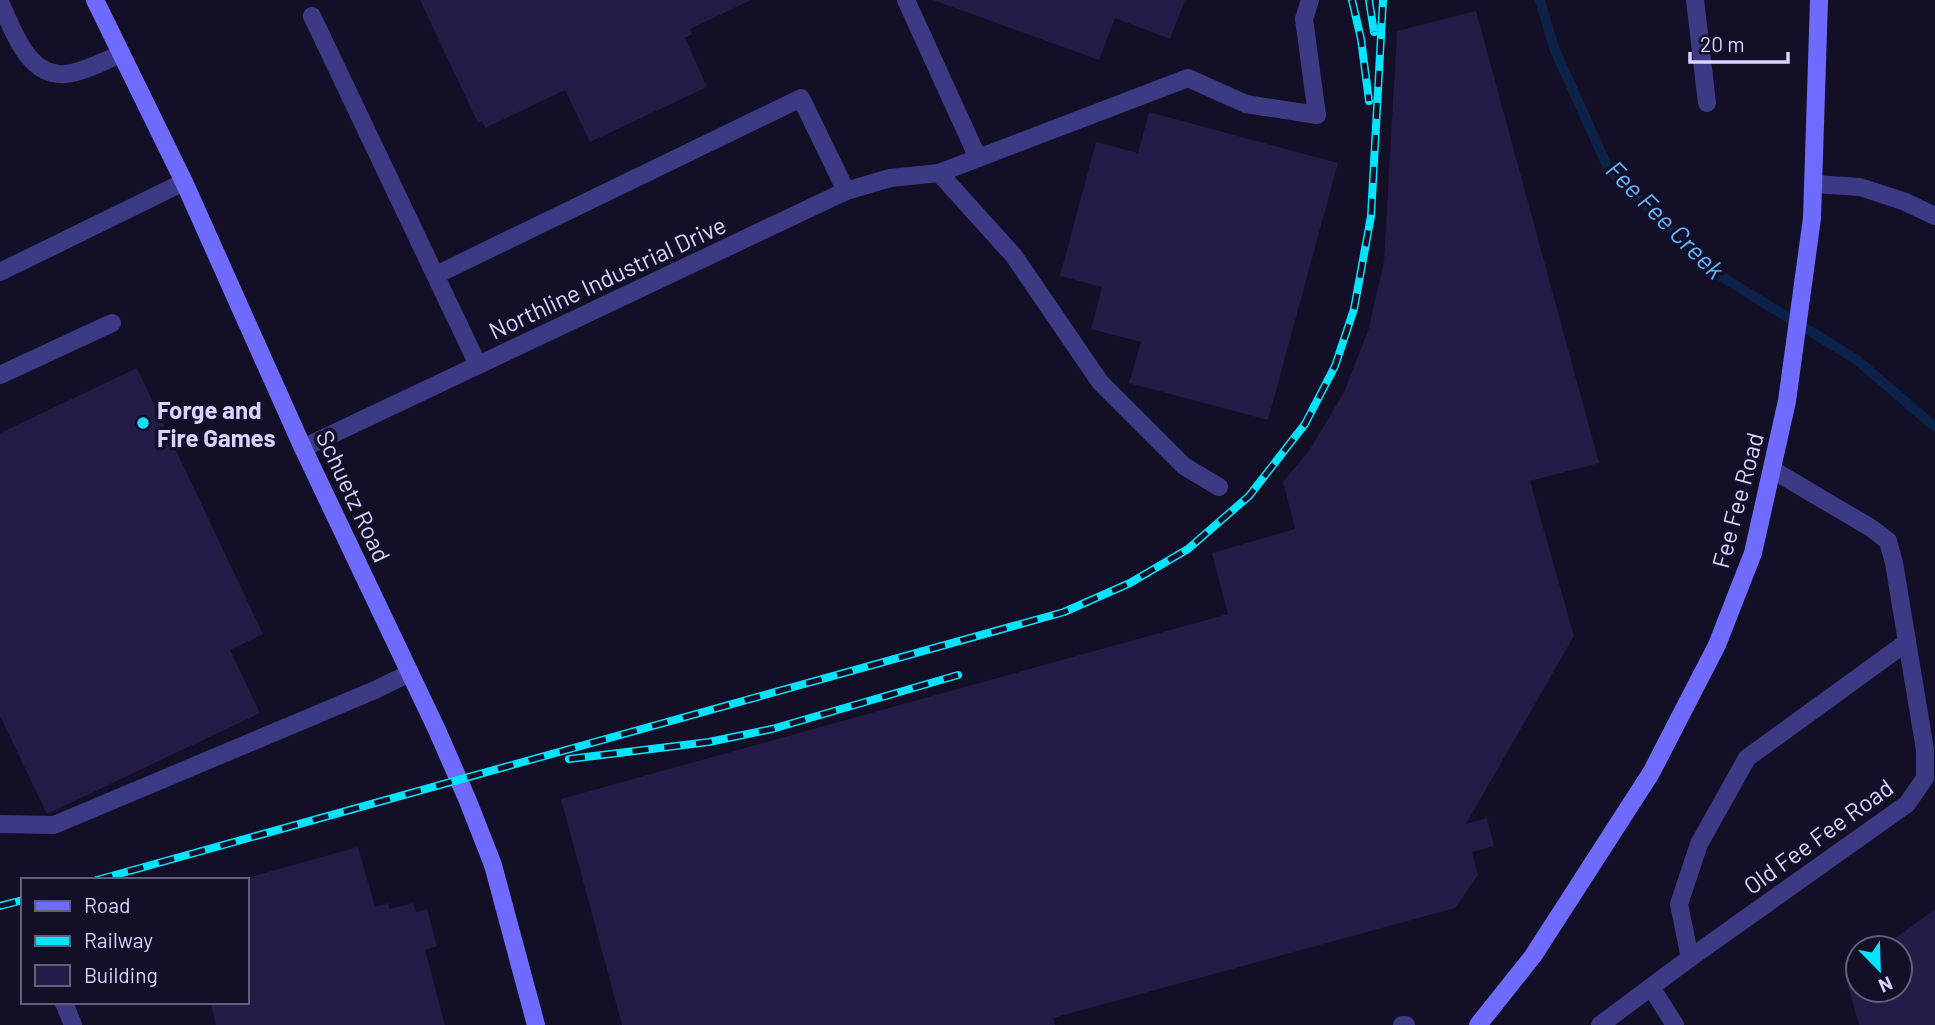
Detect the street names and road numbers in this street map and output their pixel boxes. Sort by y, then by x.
street label: Northline Industrial Drive [484,209,730,345]
street label: Schuetz Road [311,425,397,567]
street label: Fee Fee Road [1705,429,1769,571]
street label: Old Fee Fee Road [1738,772,1898,900]

